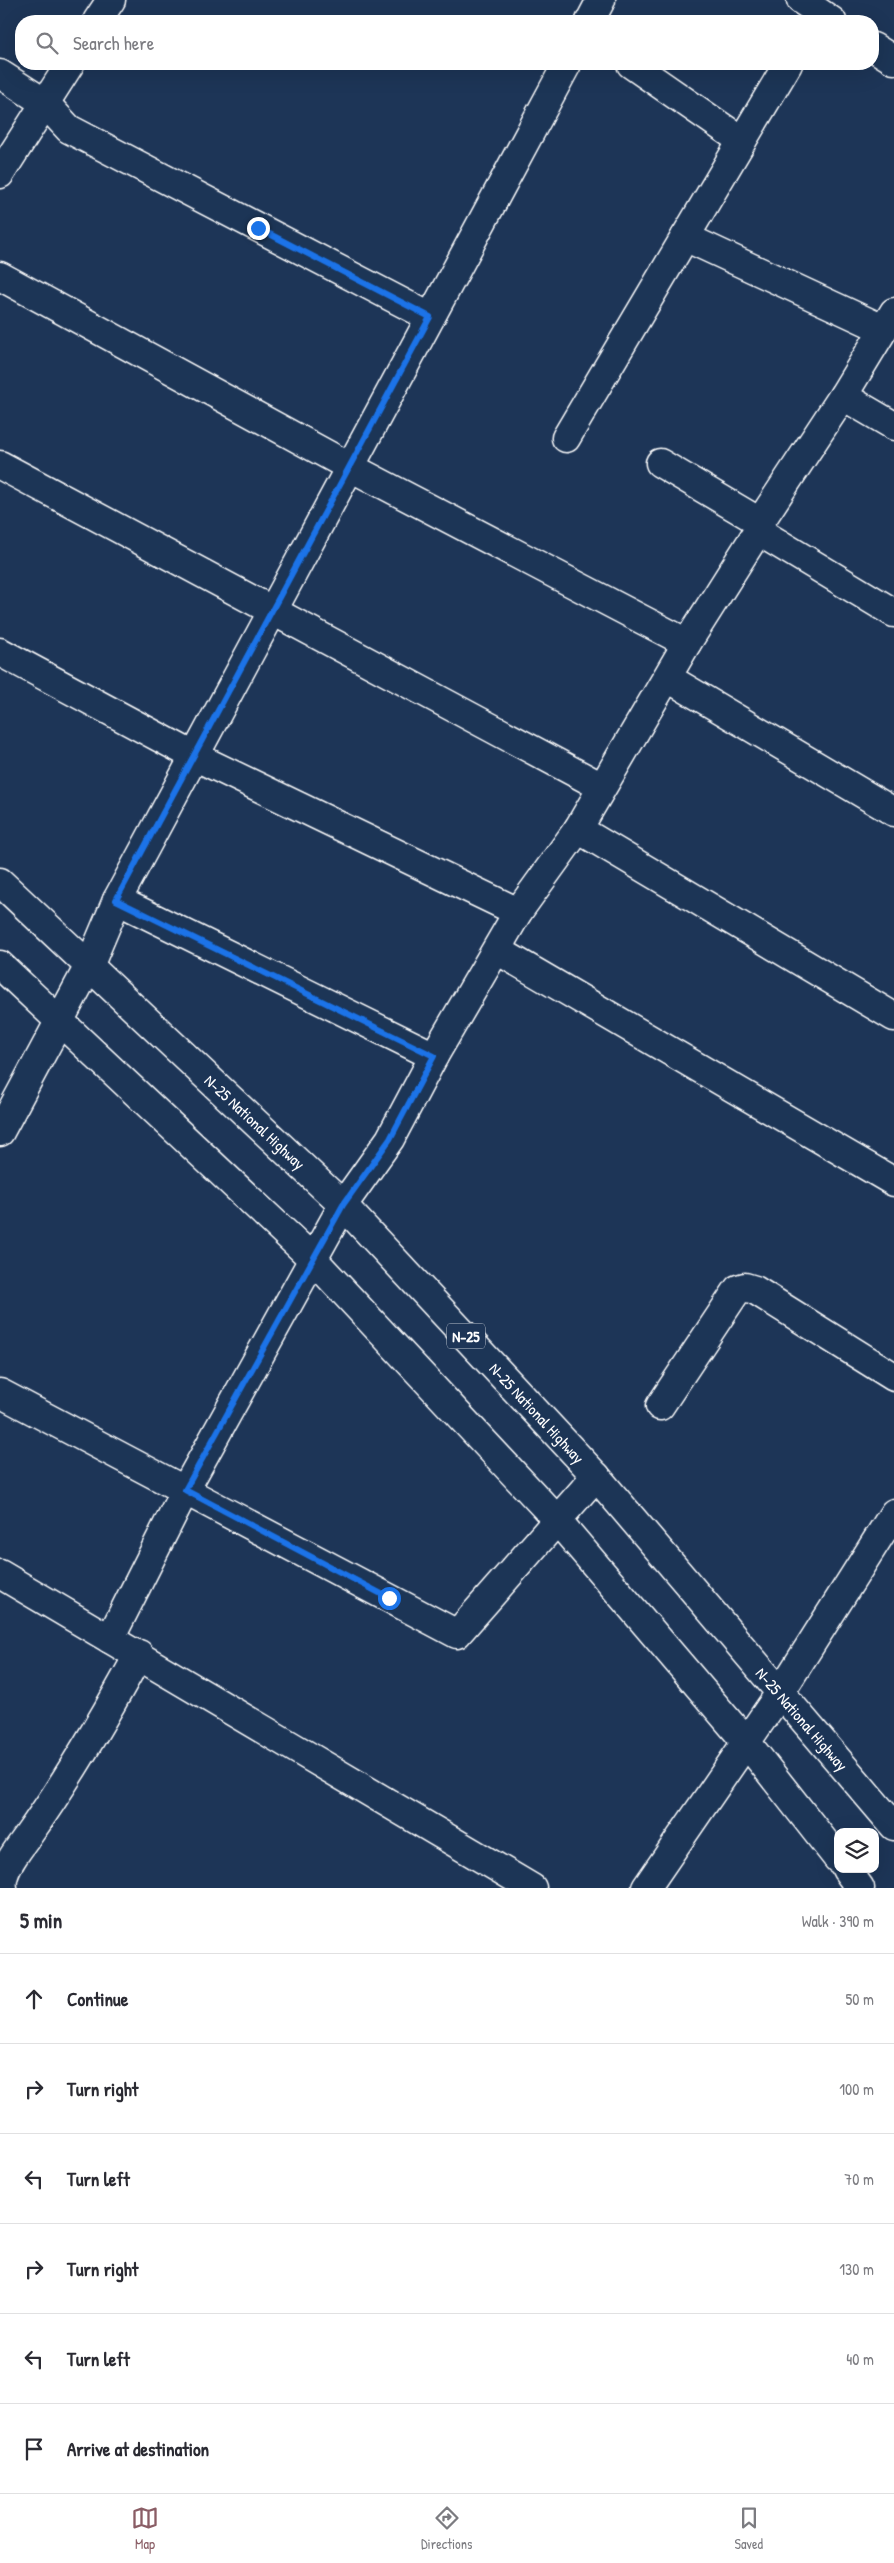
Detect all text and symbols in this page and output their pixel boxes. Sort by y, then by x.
search box [15,15,879,70]
icon: search [33,29,61,57]
text: Search here [73,30,154,56]
route end [247,217,270,240]
street label: N-25 National Highway [200,1070,310,1175]
road number: N-25 [447,1324,485,1348]
street label: N-25 National Highway [485,1358,590,1468]
route start [378,1587,401,1610]
street label: N-25 National Highway [751,1663,853,1775]
map controls [834,1828,879,1873]
button: layers [834,1828,879,1873]
text: 5 min [20,1906,62,1935]
text: Walk · 390 m [802,1910,874,1932]
icon: ahead [20,1985,48,2013]
text: Continue [67,1986,128,2012]
text: 50 m [846,1988,874,2010]
icon: right [20,2075,48,2103]
text: Turn right [67,2076,138,2102]
text: 100 m [839,2078,874,2100]
icon: left [20,2165,48,2193]
text: Turn left [67,2166,130,2192]
text: 70 m [844,2168,874,2190]
icon: right [20,2255,48,2283]
text: Turn right [67,2256,138,2282]
text: 130 m [839,2258,874,2280]
icon: left [20,2345,48,2373]
text: Turn left [67,2346,130,2372]
text: 40 m [846,2348,874,2370]
icon: arrive [20,2435,48,2463]
text: Arrive at destination [67,2436,209,2462]
tab: Map [131,2504,159,2553]
tab: Directions [421,2504,472,2553]
tab: Saved [734,2504,763,2553]

